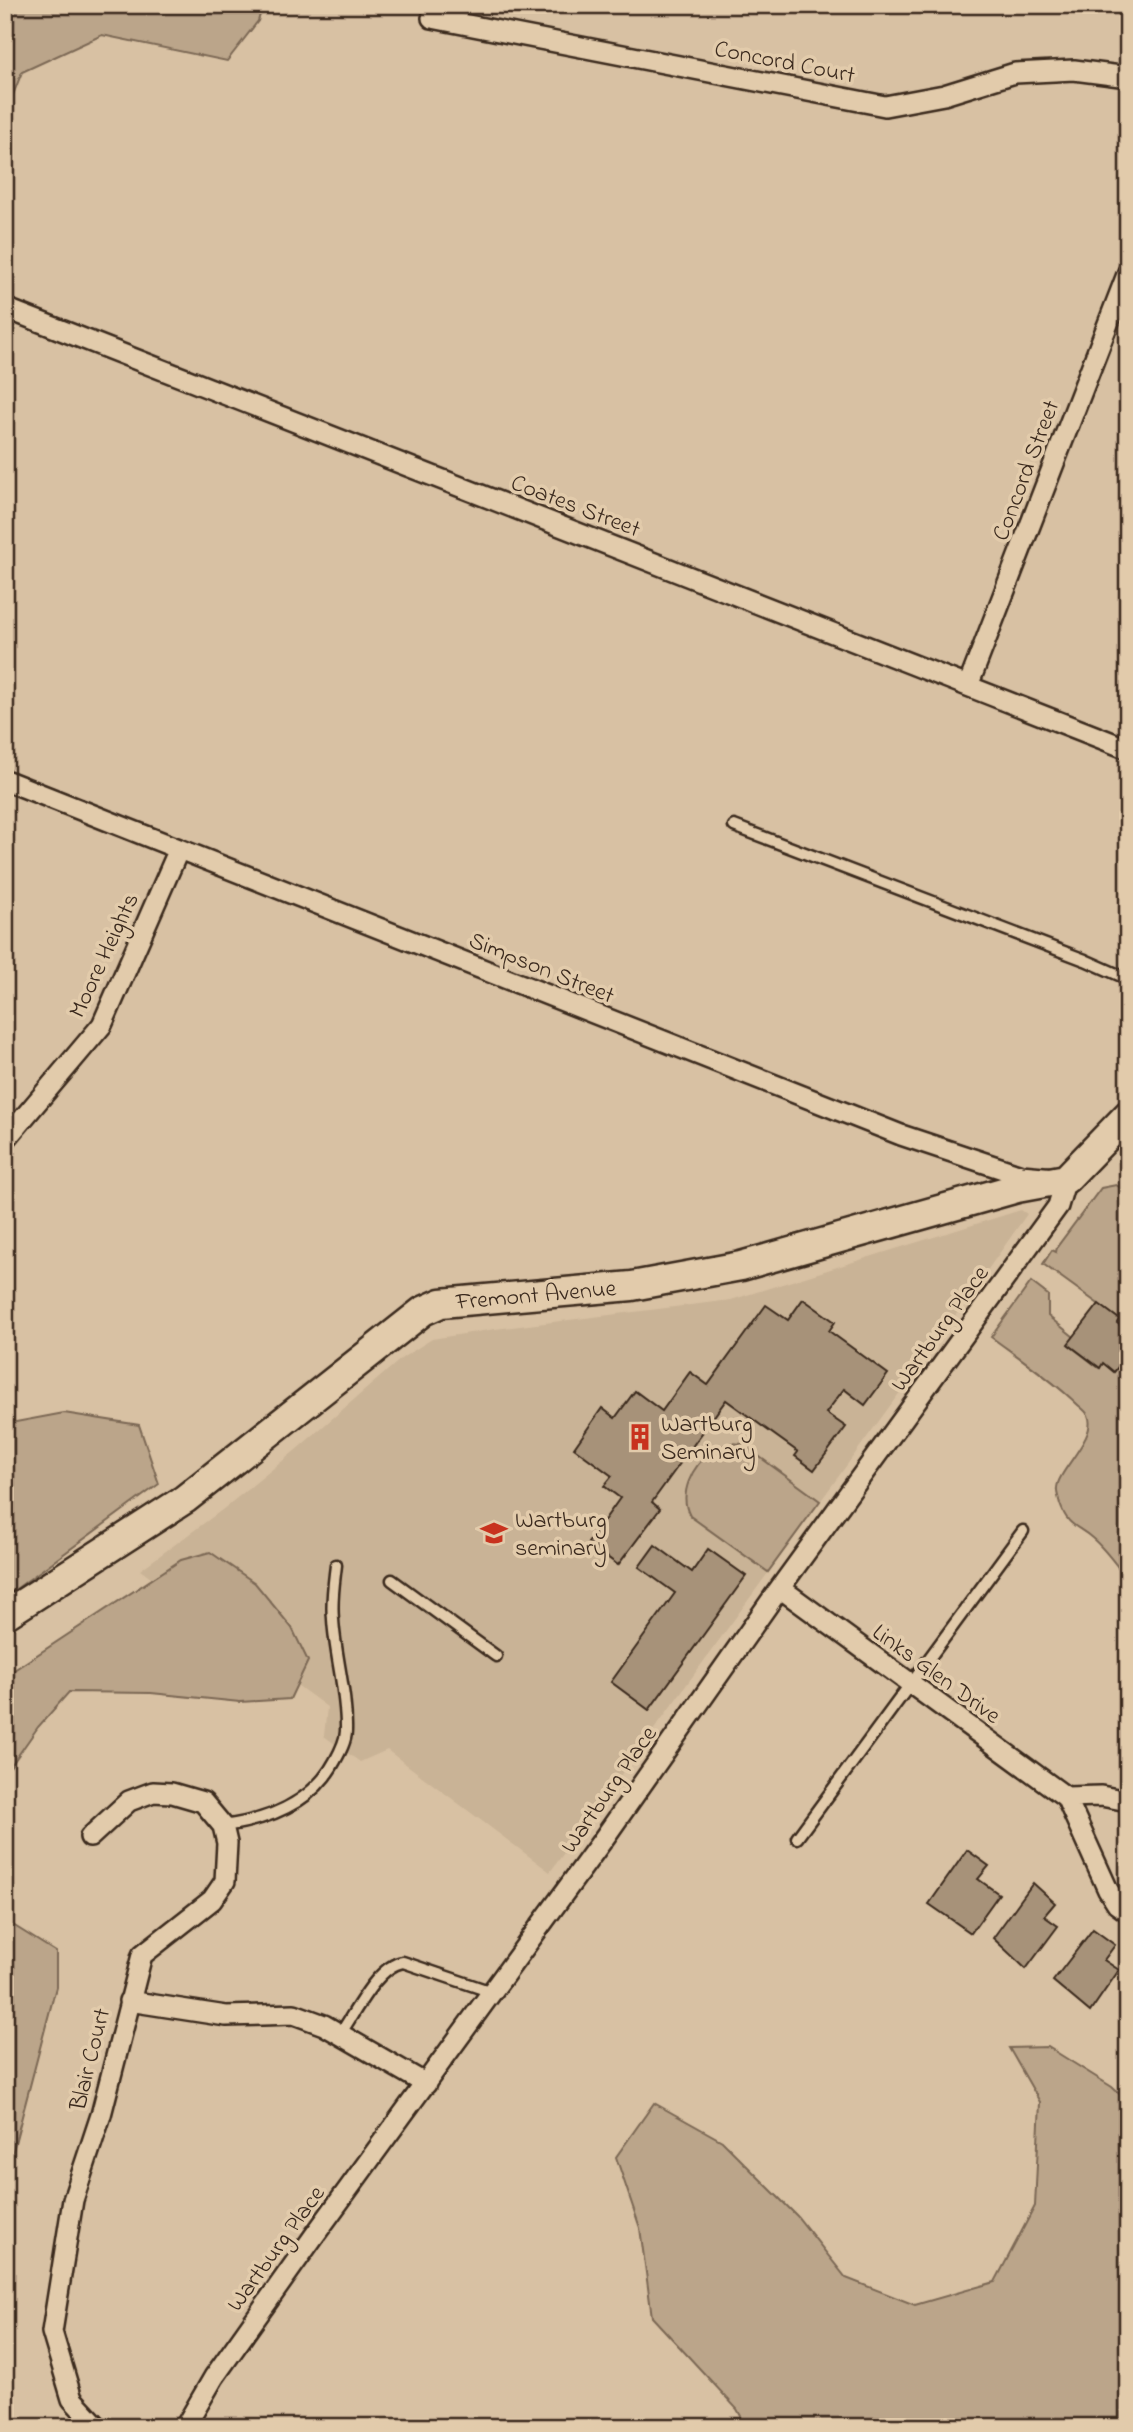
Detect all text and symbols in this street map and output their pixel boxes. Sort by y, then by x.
street label: Concord Court [711,33,858,94]
street label: Concord Street [984,396,1070,546]
street label: Coates Street [505,467,645,548]
street label: Moore Heights [61,888,149,1024]
street label: Simpson Street [463,924,619,1014]
street label: Wartburg Place [883,1259,999,1400]
street label: Fremont Avenue [454,1272,618,1321]
place label: Wartburg Seminary [661,1408,756,1472]
building icon: Wartburg Seminary [625,1422,655,1452]
place label: Wartburg seminary [515,1504,607,1568]
school or university icon: Wartburg seminary [479,1518,509,1548]
street label: Links Glen Drive [864,1616,1007,1734]
street label: Wartburg Place [553,1719,667,1861]
street label: Blair Court [62,2005,121,2115]
street label: Wartburg Place [219,2179,335,2320]

